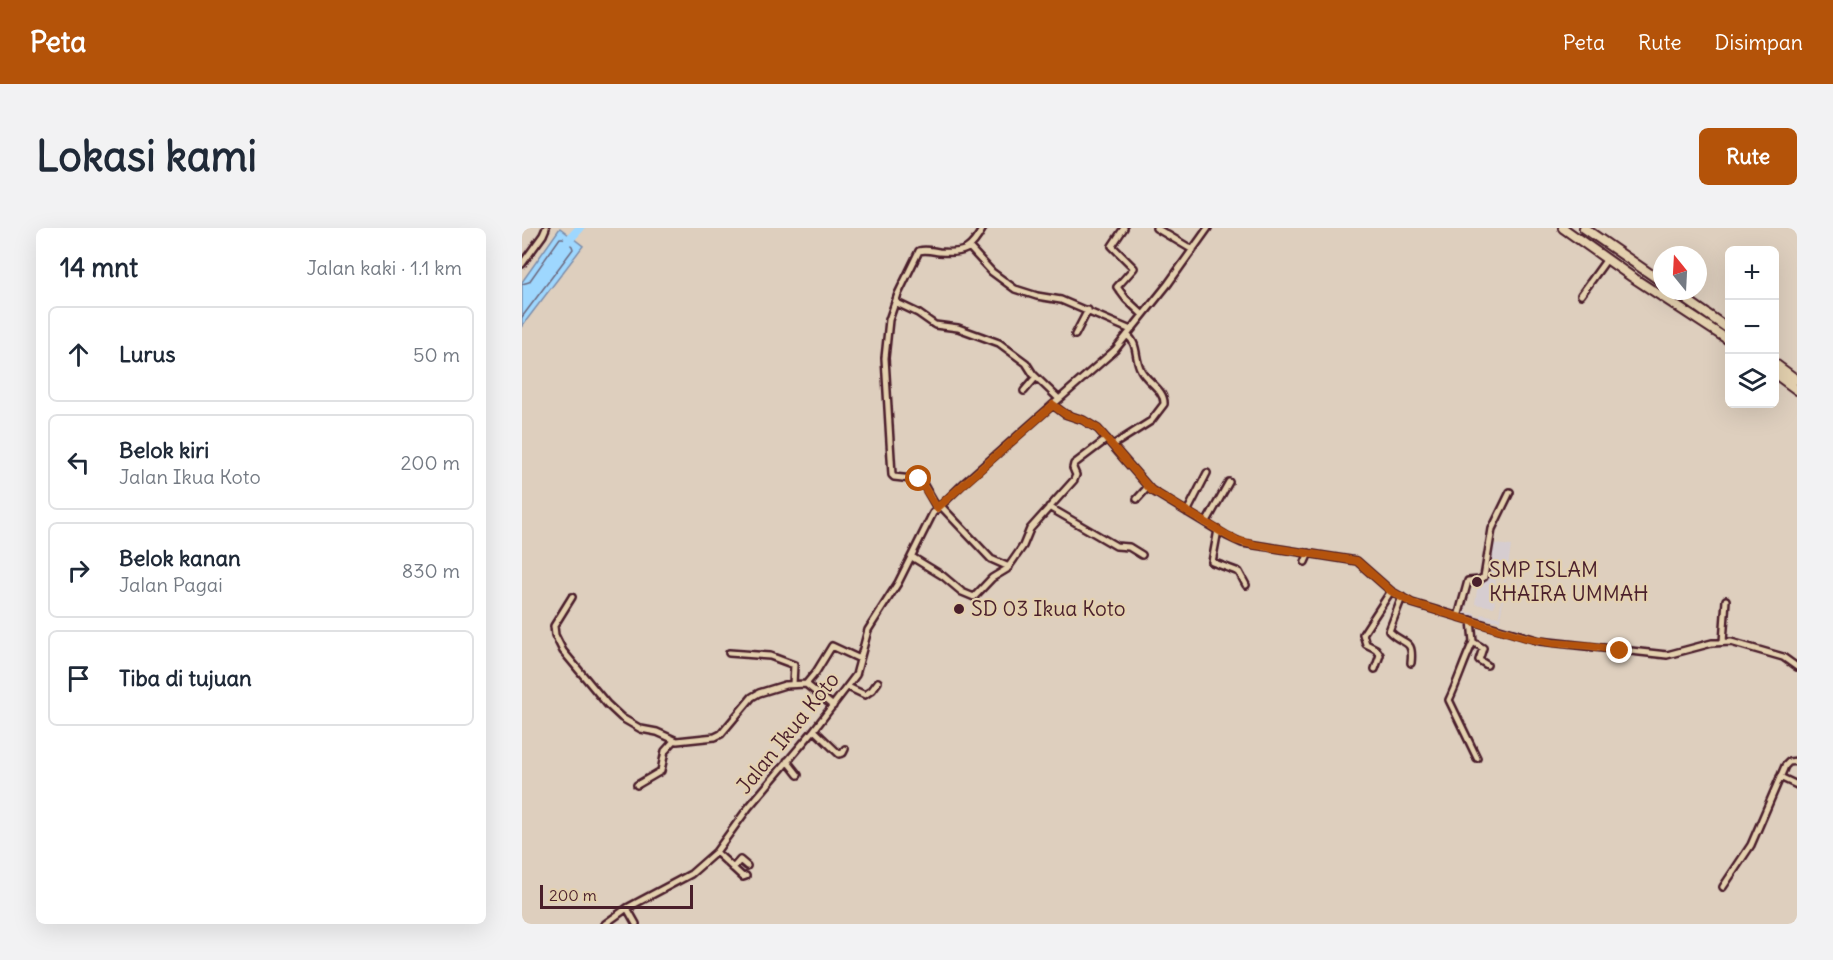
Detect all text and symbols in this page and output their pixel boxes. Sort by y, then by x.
text: Peta [30,24,86,60]
text: Peta [1563,29,1605,56]
text: Rute [1638,29,1682,56]
text: Disimpan [1715,29,1803,56]
button: Rute [1699,128,1797,185]
text: Lokasi kami [36,130,257,182]
north arrow [1653,246,1707,300]
map controls [1725,246,1779,408]
button: + [1725,246,1779,300]
text: 14 mnt [60,251,138,284]
text: Jalan kaki · 1.1 km [306,255,462,280]
button: − [1725,300,1779,354]
icon: ahead [62,338,95,371]
text: Lurus [119,340,175,368]
text: 50 m [413,342,460,367]
button: layers [1725,354,1779,408]
text: Belok kiri [119,436,209,464]
icon: left [62,446,95,479]
text: 200 m [400,450,460,475]
text: Jalan Ikua Koto [119,464,261,489]
route start [905,465,931,491]
text: Belok kanan [119,544,241,572]
icon: right [62,554,95,587]
place label: SMP ISLAM KHAIRA UMMAH [1489,556,1648,607]
text: 830 m [402,558,460,583]
text: Jalan Pagai [119,572,223,597]
marker: SMP ISLAM KHAIRA UMMAH [1470,575,1484,589]
place label: SD 03 Ikua Koto [971,595,1126,622]
marker: SD 03 Ikua Koto [952,602,966,616]
route end [1606,637,1632,663]
icon: arrive [62,662,95,695]
text: Tiba di tujuan [119,664,252,692]
street label: Jalan Ikua Koto [730,666,845,799]
scale bar [540,882,693,910]
text: 200 m [549,885,597,905]

